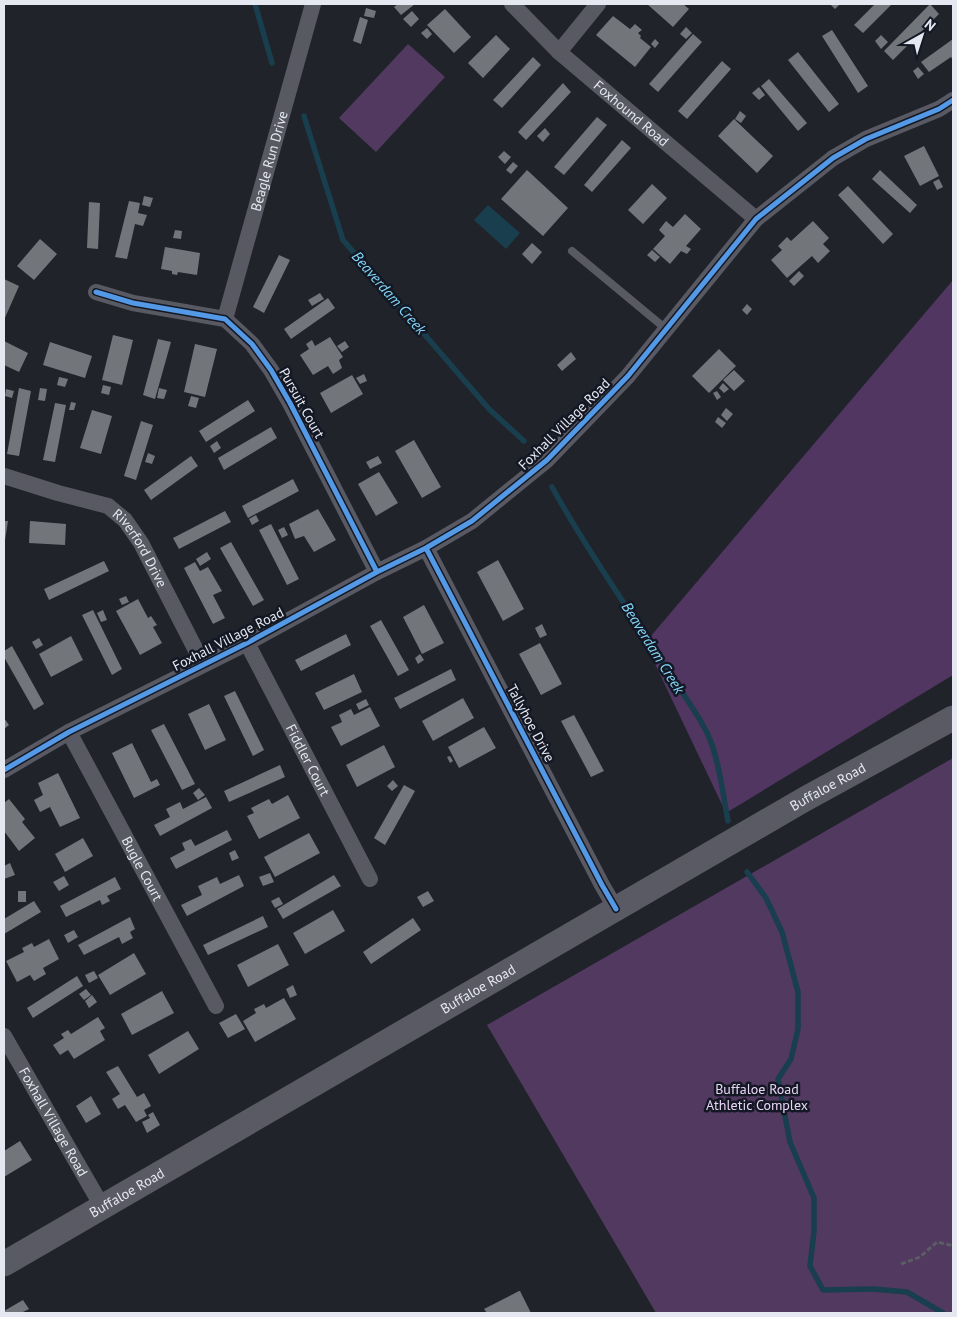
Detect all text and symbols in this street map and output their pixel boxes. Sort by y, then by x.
north arrow [897,10,947,60]
text: N [921,15,939,35]
street label: Foxhound Road [590,76,673,150]
street label: Beagle Run Drive [247,109,292,213]
water label: Beaverdam Creek [348,247,432,339]
street label: Pursuit Court [275,365,329,442]
street label: Foxhall Village Road [514,374,614,474]
street label: Riverford Drive [109,505,171,590]
water label: Beaverdam Creek [618,598,690,698]
street label: Foxhall Village Road [169,603,287,675]
street label: Tallyhoe Drive [503,681,559,765]
street label: Fiddler Court [282,721,334,799]
street label: Buffaloe Road [787,759,869,815]
street label: Bugle Court [118,833,167,904]
street label: Buffaloe Road [437,960,519,1018]
street label: Foxhall Village Road [15,1064,92,1179]
park label: Buffaloe Road Athletic Complex [706,1080,808,1114]
street label: Buffaloe Road [86,1164,168,1222]

